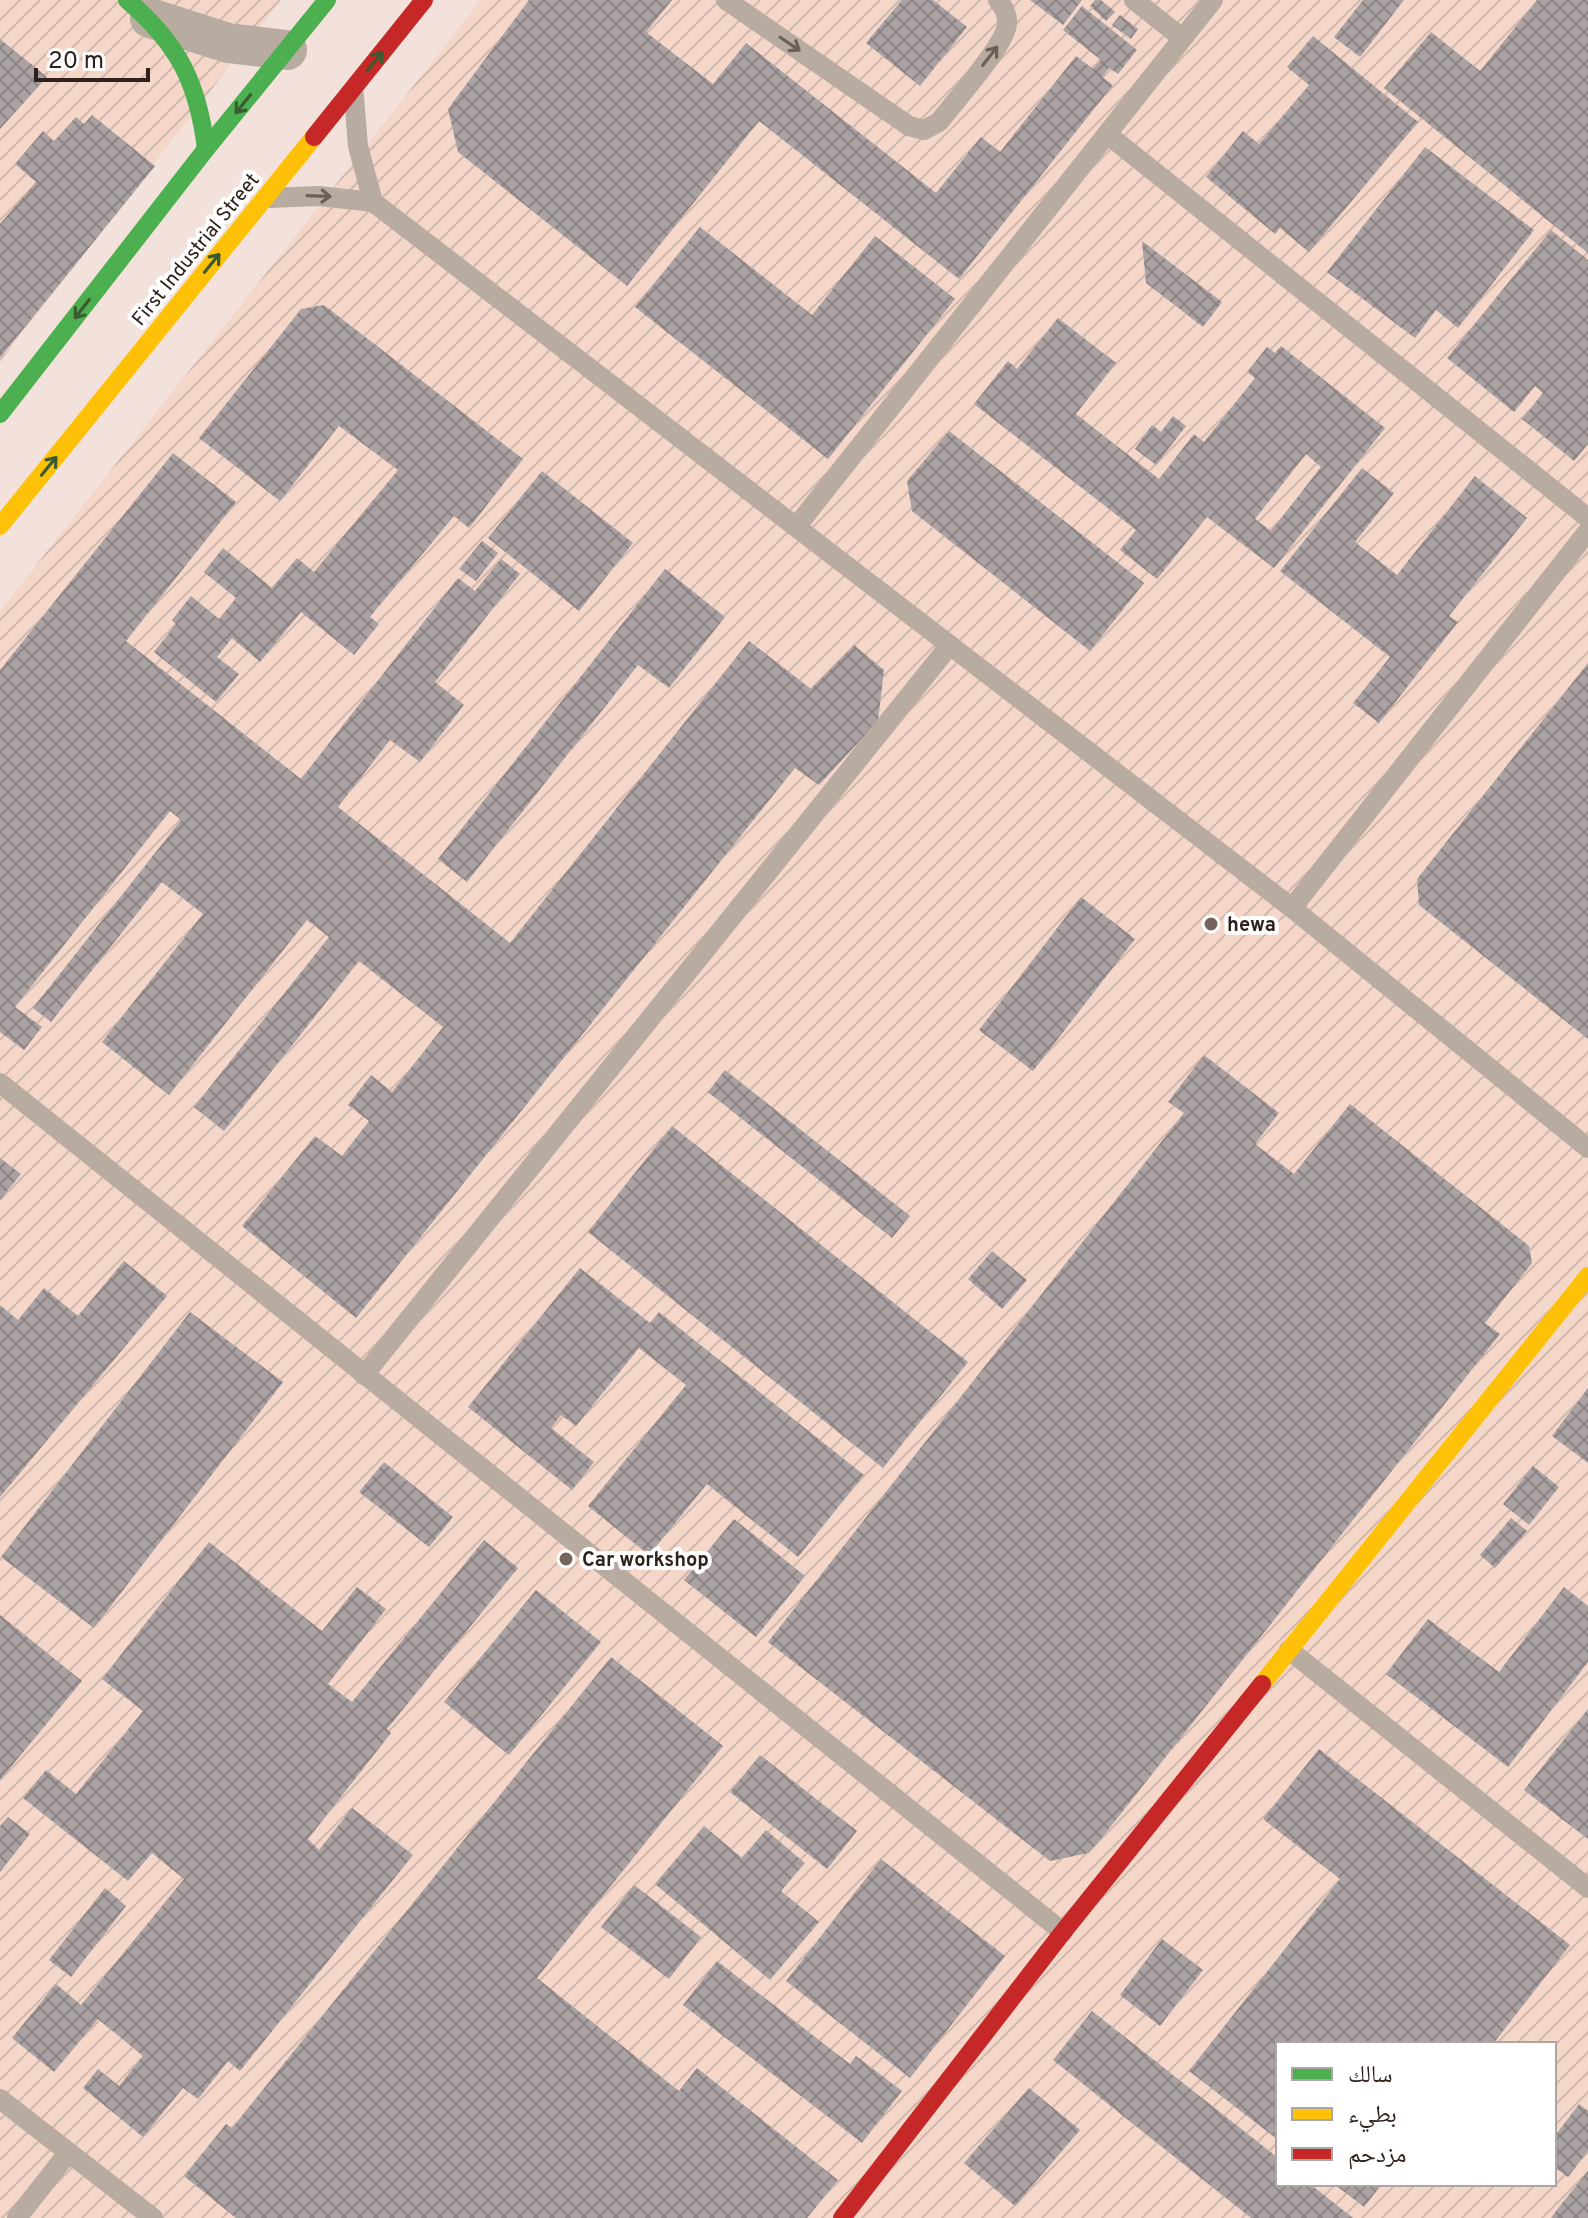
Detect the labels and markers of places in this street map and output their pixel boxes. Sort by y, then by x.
place label: hewa [1227,913,1276,939]
marker: hewa [1202,915,1220,933]
place label: Car workshop [582,1548,709,1574]
marker: Car workshop [557,1550,575,1568]

